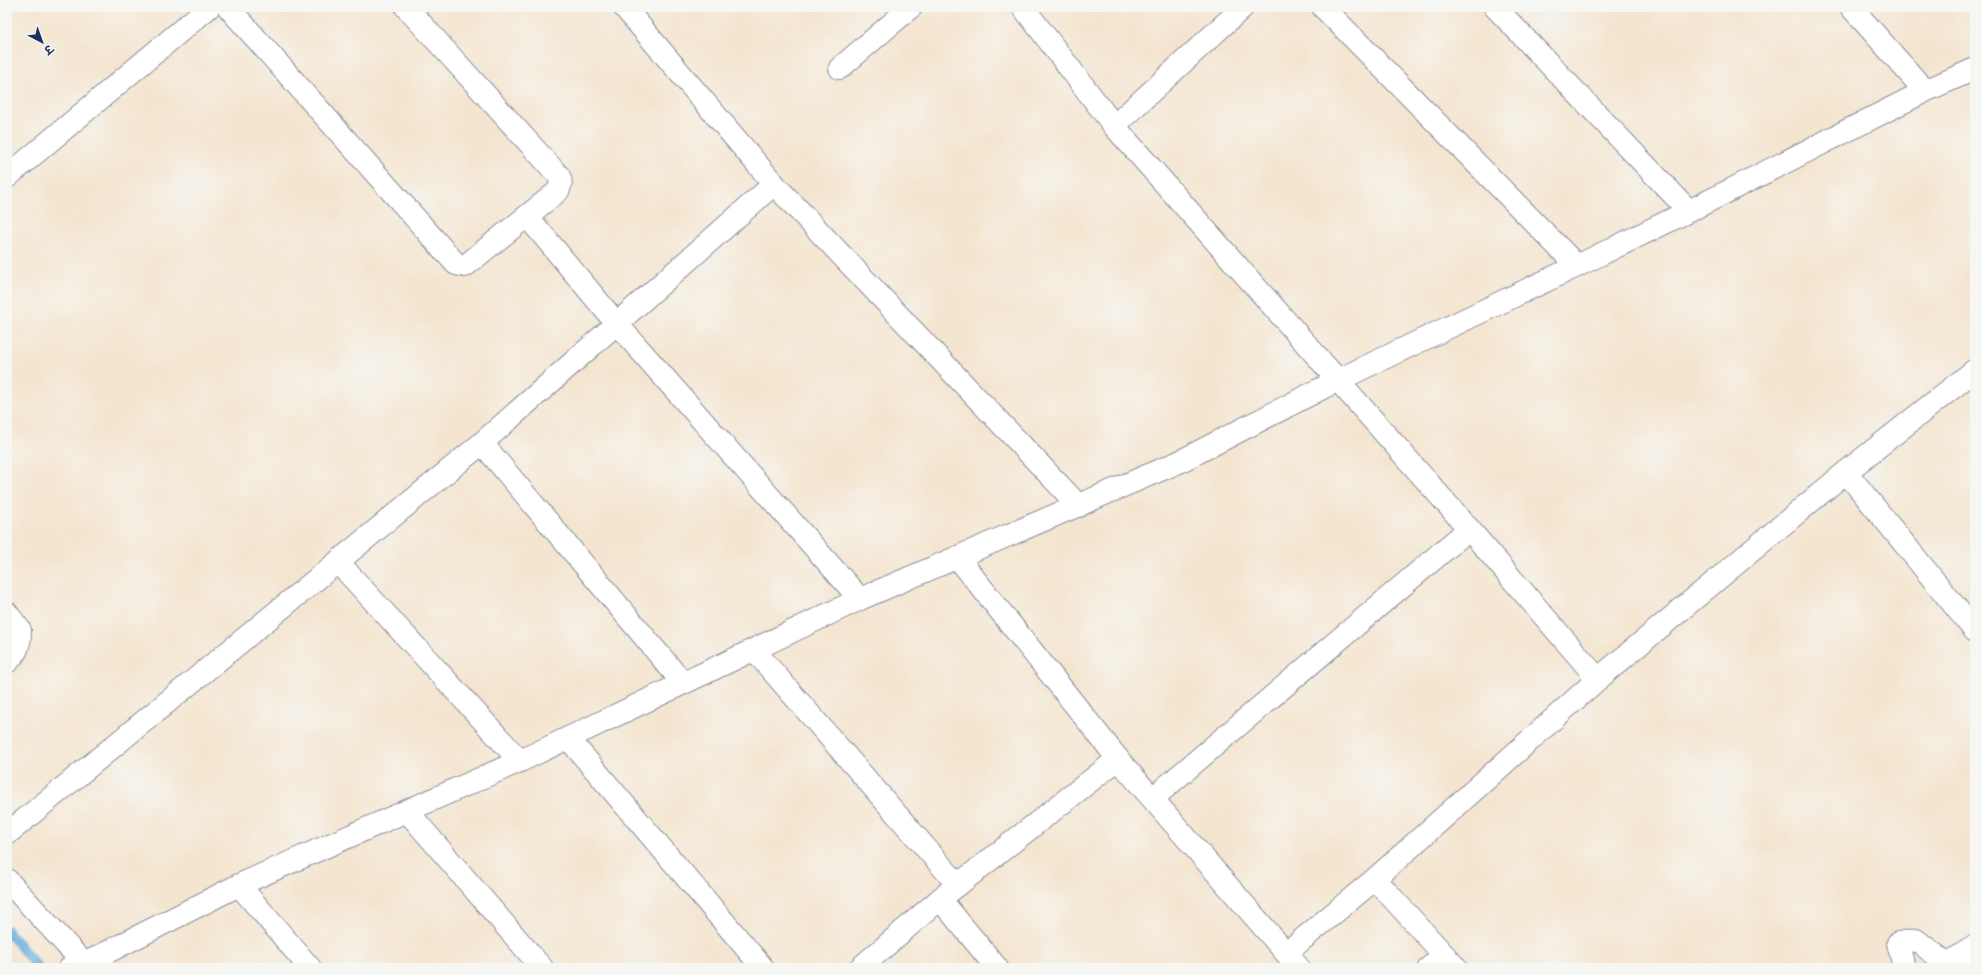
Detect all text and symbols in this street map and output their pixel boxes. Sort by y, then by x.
north arrow [22,22,62,62]
text: उ [39,40,57,58]

